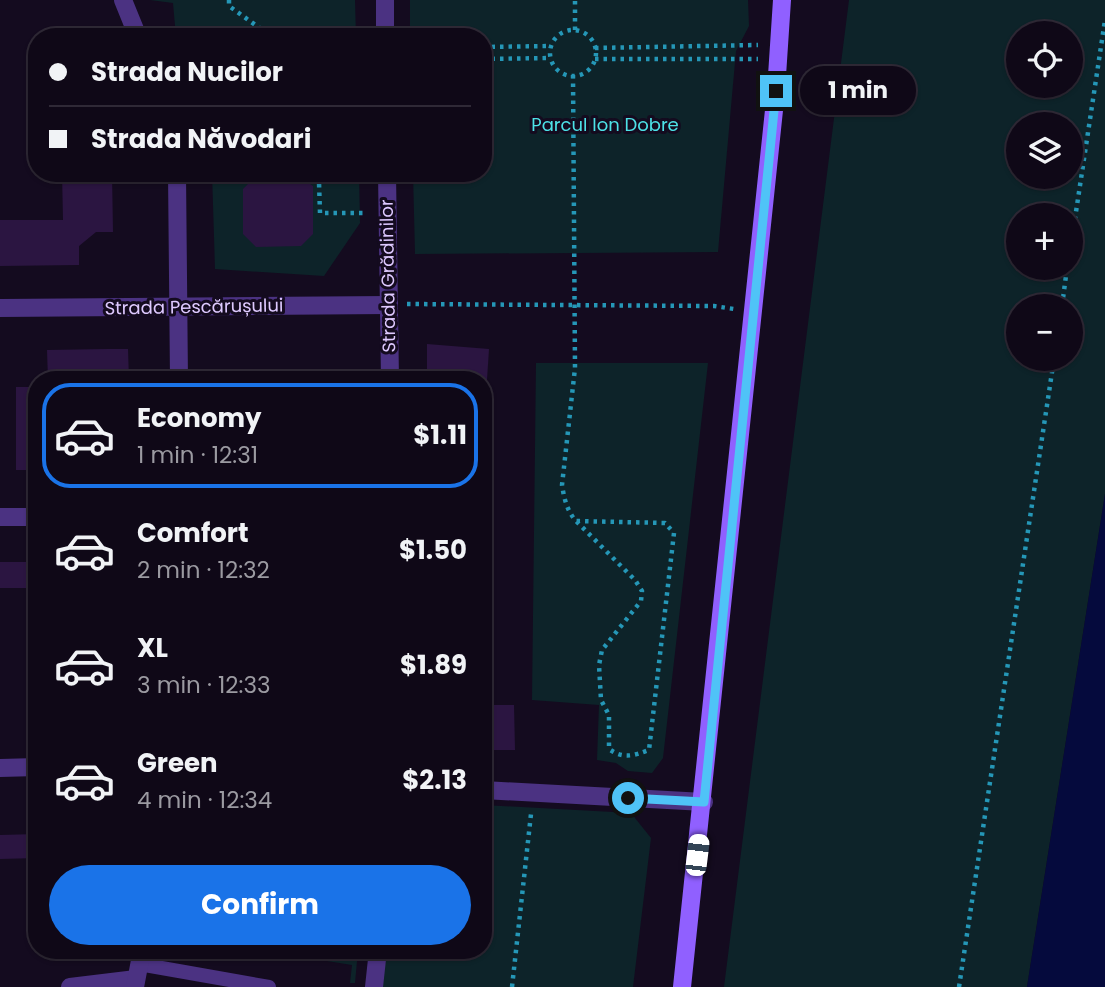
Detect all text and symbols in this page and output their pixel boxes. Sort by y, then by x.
map controls [1006,21,1083,371]
button: locate [1006,21,1083,98]
text: Strada Nucilor [91,54,283,90]
callout: 1 min [800,66,916,116]
text: 1 min [828,74,888,106]
route end [760,75,792,107]
park label: Parcul Ion Dobre [531,112,679,137]
button: layers [1006,112,1083,189]
text: Strada Năvodari [91,121,311,157]
street label: Strada Grădinilor [374,199,401,353]
button: + [1006,203,1083,280]
street label: Strada Pescărușului [104,292,284,321]
button: − [1006,294,1083,371]
text: Economy [137,400,261,436]
icon: car [53,404,116,467]
text: $1.11 [413,417,467,453]
text: 1 min · 12:31 [137,439,258,471]
text: Comfort [137,515,249,551]
icon: car [53,519,116,582]
text: $1.50 [399,532,467,568]
text: 2 min · 12:32 [137,554,270,586]
text: XL [137,630,168,666]
icon: car [53,634,116,697]
text: $1.89 [400,647,467,683]
text: 3 min · 12:33 [137,669,271,701]
text: Green [137,745,218,781]
icon: car [53,749,116,812]
text: $2.13 [402,762,467,798]
route start [612,782,644,814]
text: 4 min · 12:34 [137,784,272,816]
car [685,833,710,877]
button: Confirm [49,865,471,945]

